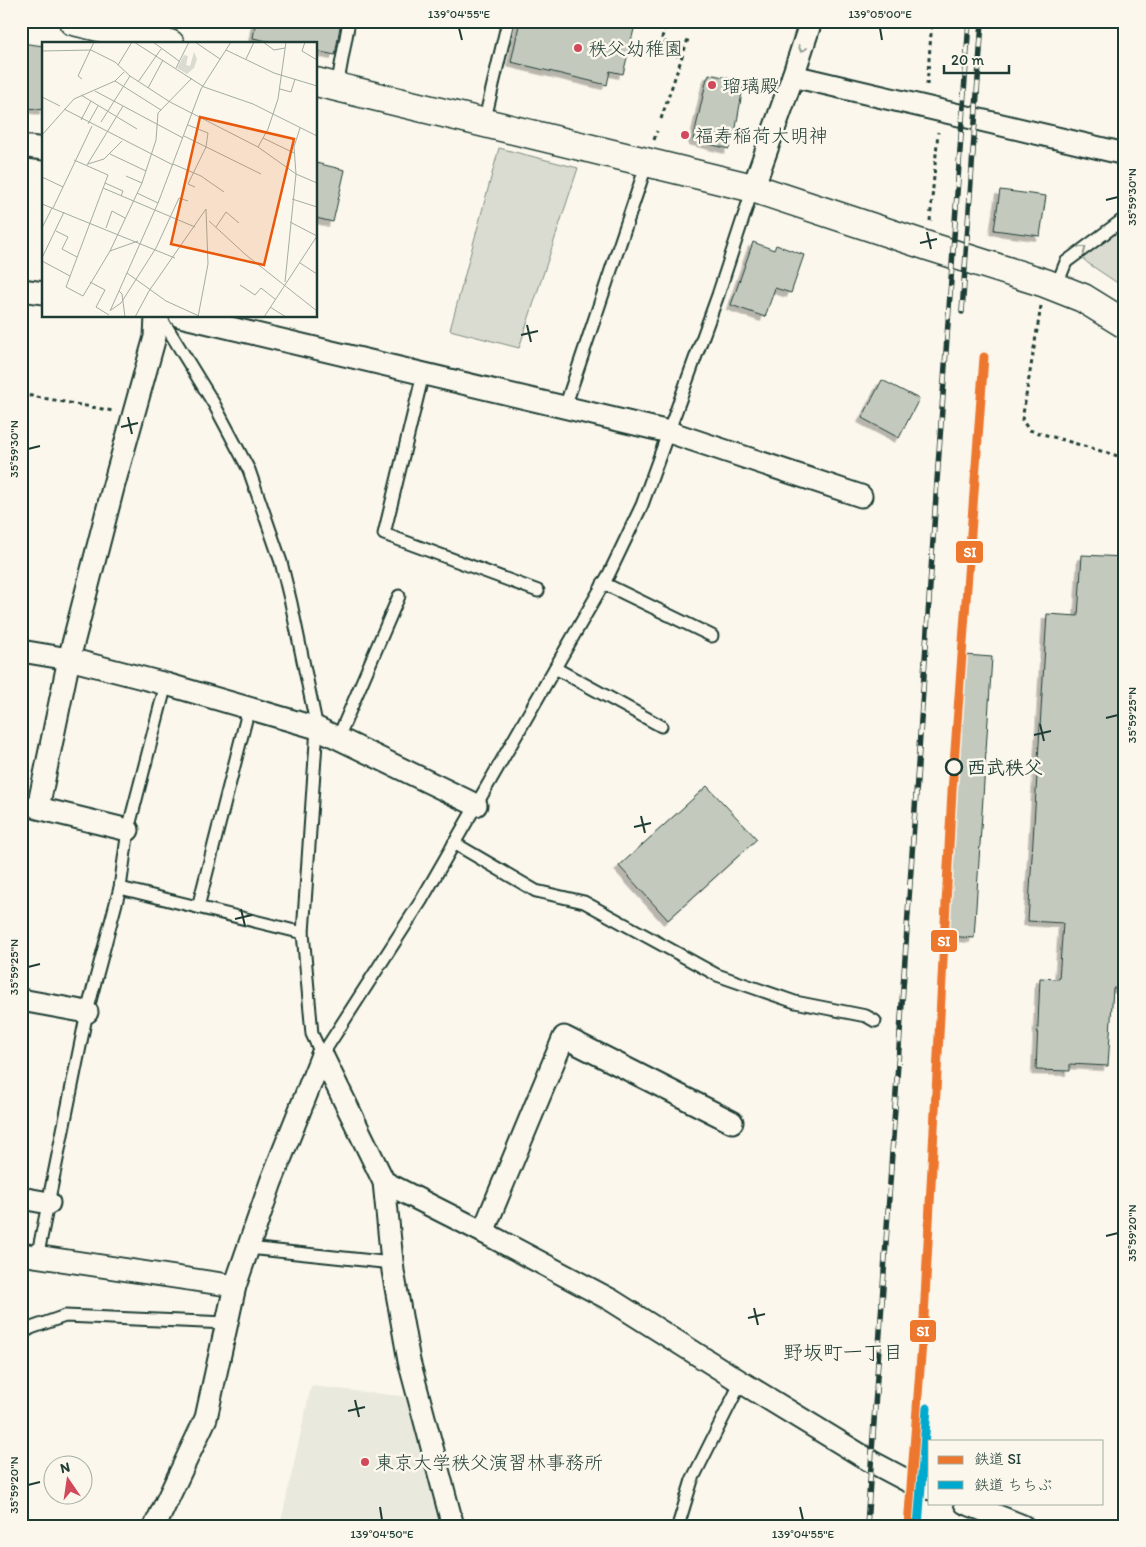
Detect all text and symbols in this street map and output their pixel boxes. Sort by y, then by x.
text: 139°04'55"E [428,7,491,21]
text: 139°05'00"E [848,7,912,21]
place label: 秩父幼稚園 [588,37,683,60]
inset map [42,42,318,318]
marker: 秩父幼稚園 [572,42,584,54]
scale bar [944,42,1008,74]
one-way arrow [798,44,808,52]
text: 20 m [951,51,985,69]
place label: 瑠璃殿 [722,74,779,97]
marker: 瑠璃殿 [706,79,718,91]
place label: 福寿稲荷大明神 [695,124,828,147]
marker: 福寿稲荷大明神 [679,129,691,141]
text: 35°59'30"N [1125,168,1139,226]
one-way arrow [1077,246,1087,255]
text: 35°59'30"N [7,420,21,478]
line badge: SI [955,540,984,564]
text: SI [963,544,977,561]
text: 35°59'25"N [1125,687,1139,743]
place label: 西武秩父 [967,756,1043,779]
marker: 西武秩父 [945,758,963,776]
line badge: SI [930,929,958,953]
text: SI [937,933,951,950]
text: 35°59'25"N [7,939,21,995]
text: 35°59'20"N [1125,1204,1139,1262]
line badge: SI [909,1319,937,1343]
text: SI [916,1323,930,1340]
district label: 野坂町一丁目 [783,1340,903,1364]
legend [928,1440,1104,1504]
text: 鉄道 SI [974,1450,1021,1468]
place label: 東京大学秩父演習林事務所 [375,1451,603,1474]
north arrow [42,1454,92,1504]
text: 35°59'20"N [7,1456,21,1514]
marker: 東京大学秩父演習林事務所 [359,1456,371,1468]
text: N [59,1458,72,1477]
text: 鉄道 ちちぶ [974,1476,1052,1494]
text: 139°04'50"E [350,1527,414,1541]
text: 139°04'55"E [772,1527,835,1541]

